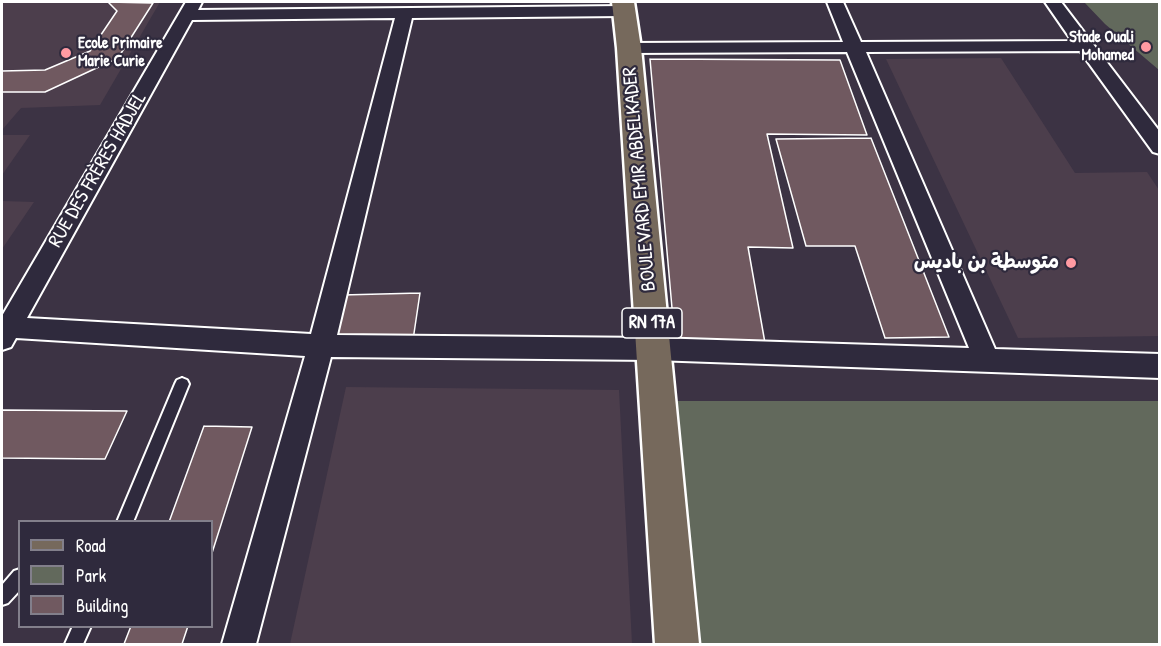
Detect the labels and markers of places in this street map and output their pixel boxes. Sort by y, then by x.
place label: Stade Ouali Mohamed [1069,28,1134,66]
place label: Ecole Primaire Marie Curie [78,34,163,72]
marker: Stade Ouali Mohamed [1139,40,1153,54]
marker: Ecole Primaire Marie Curie [59,46,73,60]
place label: متوسطة بن باديس [914,251,1059,275]
marker: متوسطة بن باديس [1064,256,1078,270]

